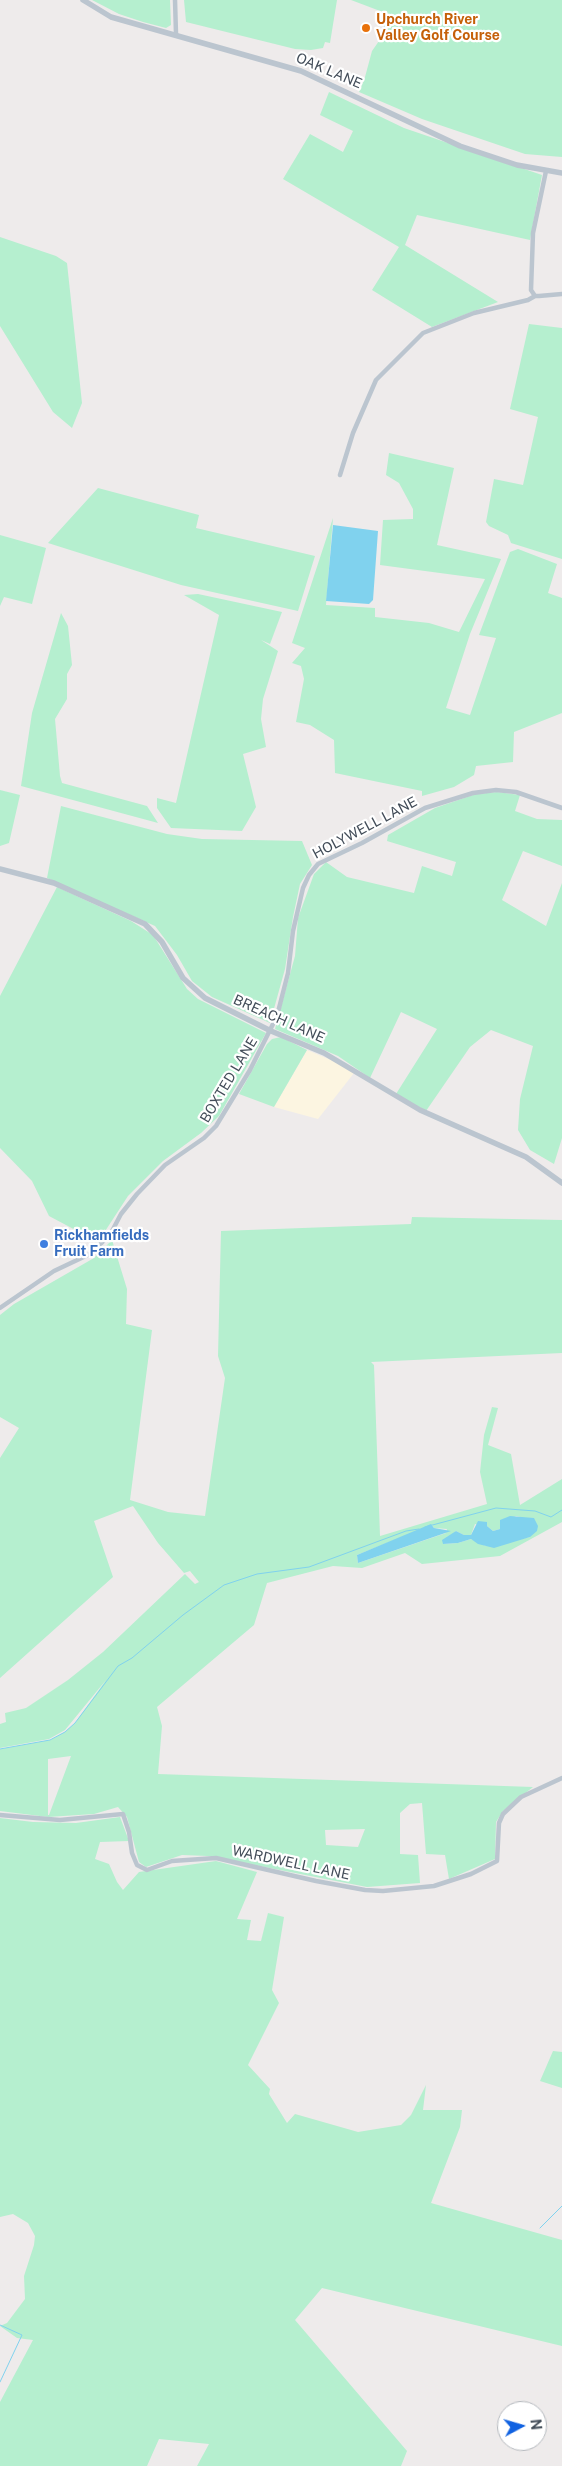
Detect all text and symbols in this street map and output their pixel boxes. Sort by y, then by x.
place label: Upchurch River Valley Golf Course [376,12,500,44]
marker: Upchurch River Valley Golf Course [360,22,372,34]
street label: OAK LANE [293,50,365,92]
street label: HOLYWELL LANE [310,793,420,863]
street label: BREACH LANE [231,991,327,1047]
street label: BOXTED LANE [197,1034,261,1126]
place label: Rickhamfields Fruit Farm [54,1228,149,1260]
marker: Rickhamfields Fruit Farm [38,1238,50,1250]
street label: WARDWELL LANE [231,1842,351,1884]
north arrow [497,2401,547,2451]
text: N [527,2418,544,2431]

